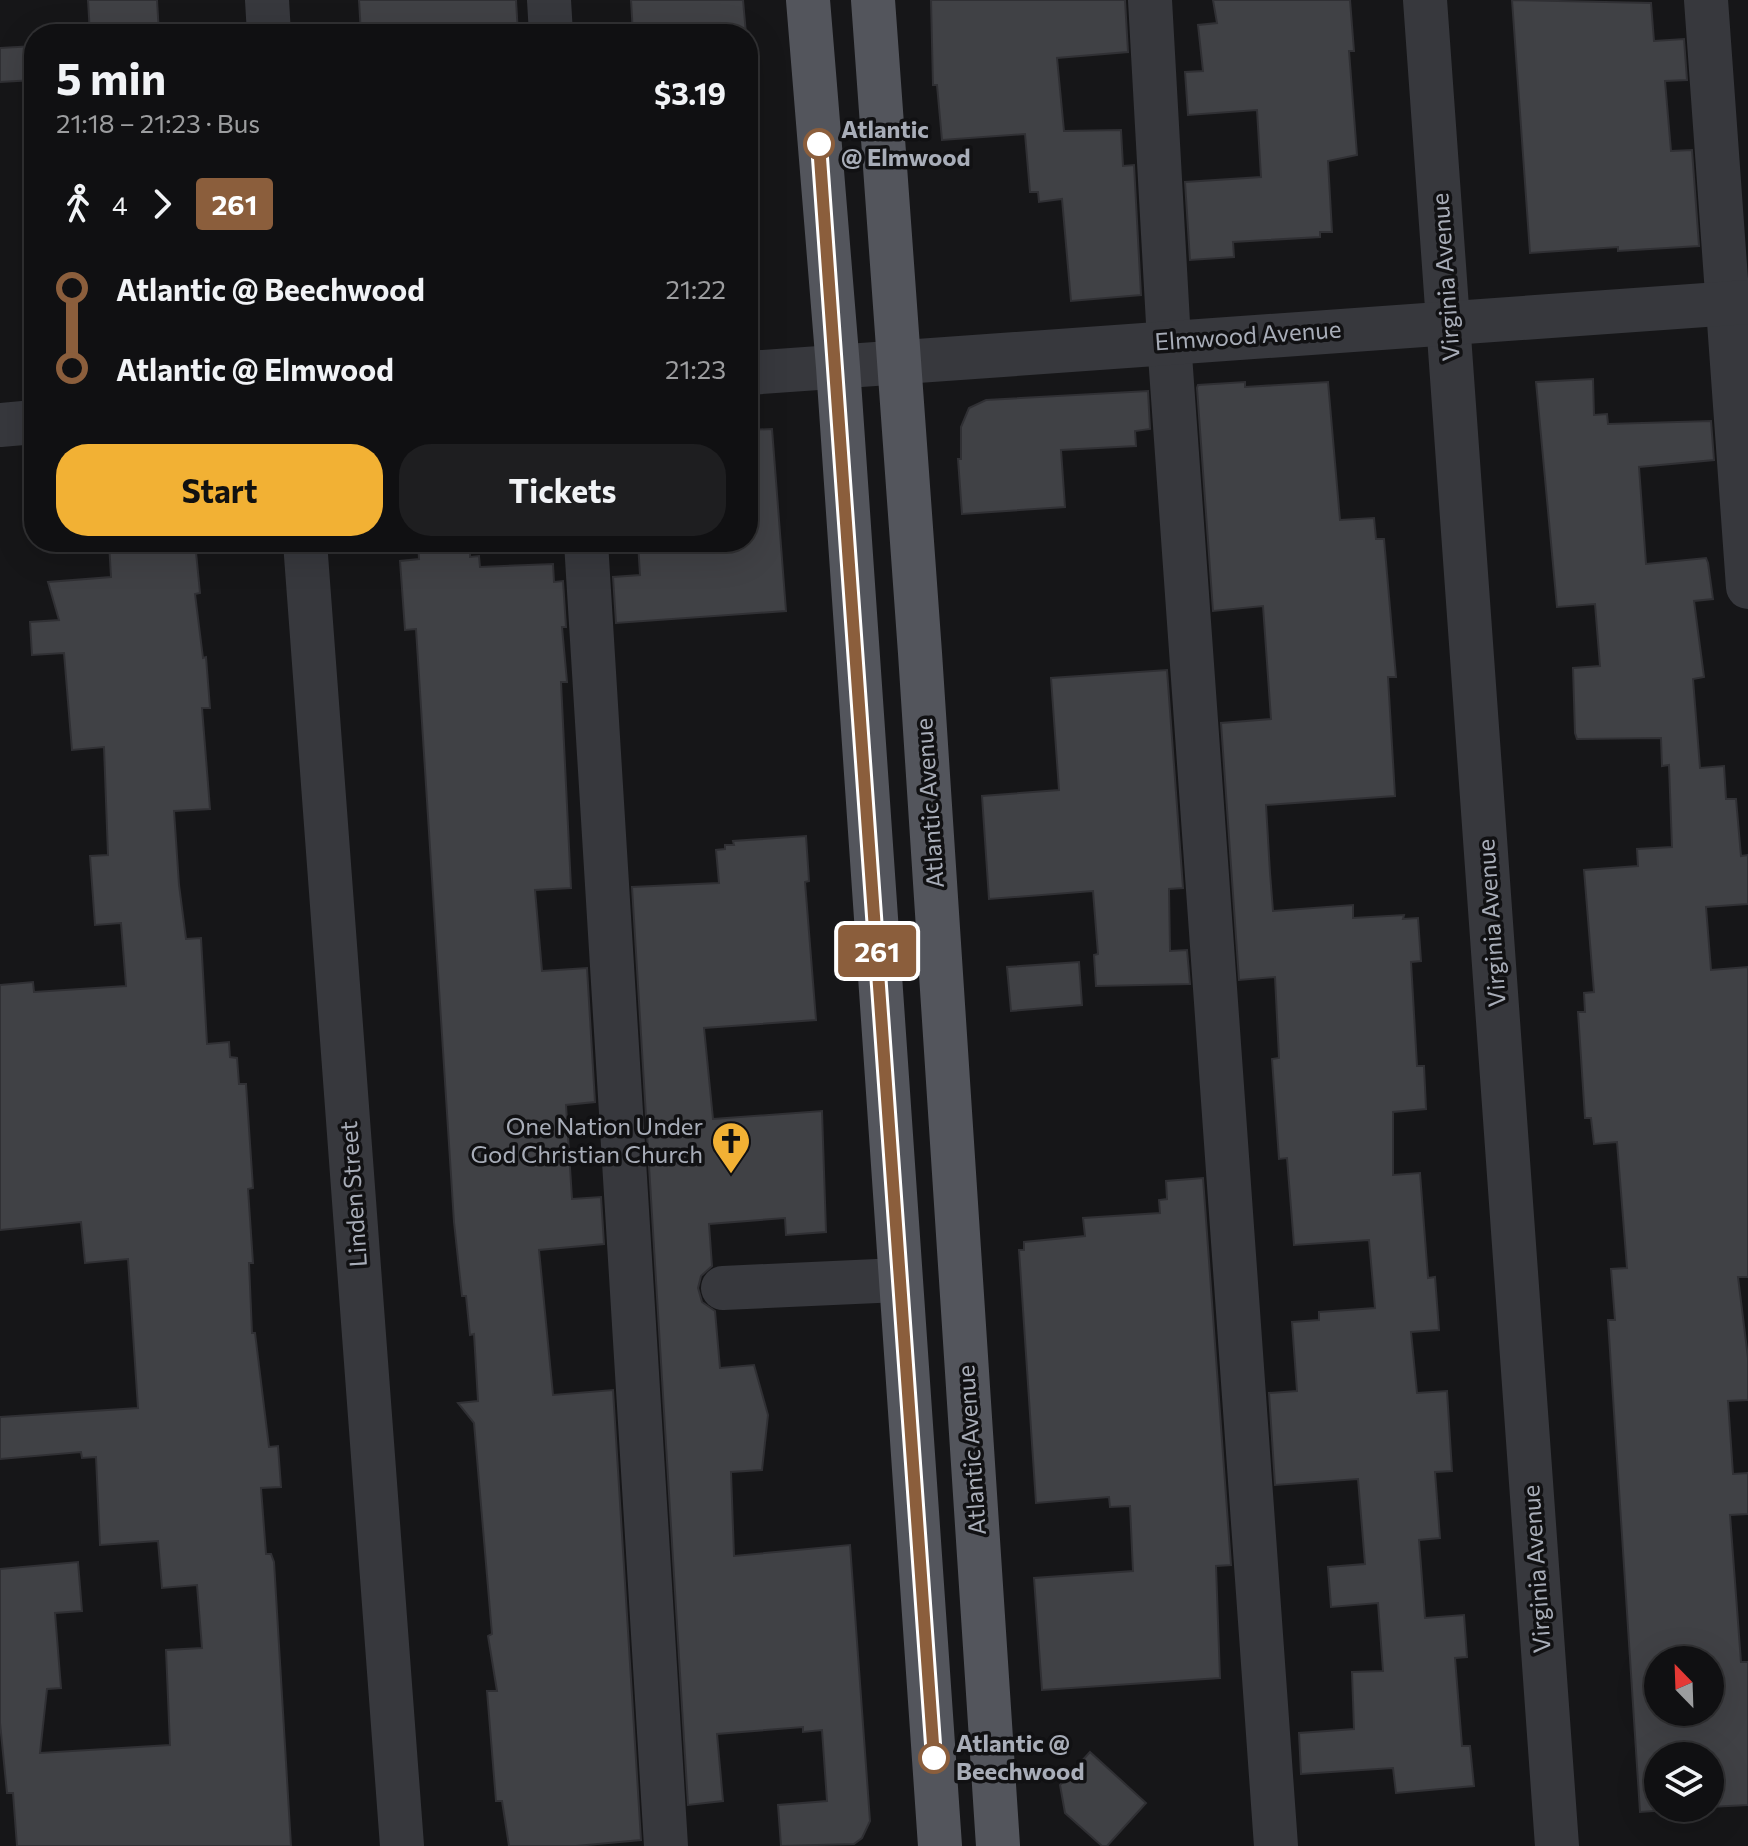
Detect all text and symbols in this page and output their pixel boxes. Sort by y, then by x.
text: 5 min [56,50,166,104]
text: $3.19 [654,74,726,111]
text: 21:18 – 21:23 · Bus [56,107,260,138]
place label: Atlantic @ Elmwood [841,114,971,171]
marker: Atlantic @ Elmwood [804,129,834,159]
icon: walk [56,182,100,226]
icon: forward [140,182,184,226]
text: 261 [212,187,257,221]
text: 4 [112,189,128,220]
street label: Virginia Avenue [1424,192,1465,362]
text: Atlantic @ Beechwood [116,270,425,307]
text: 21:22 [665,273,726,304]
street label: Elmwood Avenue [1154,314,1342,355]
text: Atlantic @ Elmwood [116,350,394,387]
text: 21:23 [665,353,726,384]
button: Start [56,444,383,536]
button: Tickets [399,444,726,536]
street label: Atlantic Avenue [908,717,949,889]
street label: Virginia Avenue [1470,838,1511,1008]
line badge: 261 [831,925,923,977]
text: 261 [854,934,900,968]
place label: One Nation Under God Christian Church [471,1111,703,1168]
street label: Linden Street [333,1120,372,1268]
church icon: One Nation Under God Christian Church [710,1120,752,1175]
street label: Atlantic Avenue [950,1364,991,1536]
street label: Virginia Avenue [1515,1484,1556,1654]
north arrow [1644,1646,1724,1726]
map controls [1644,1646,1724,1822]
place label: Atlantic @ Beechwood [956,1728,1085,1785]
button: layers [1644,1742,1724,1822]
marker: Atlantic @ Beechwood [919,1743,949,1773]

